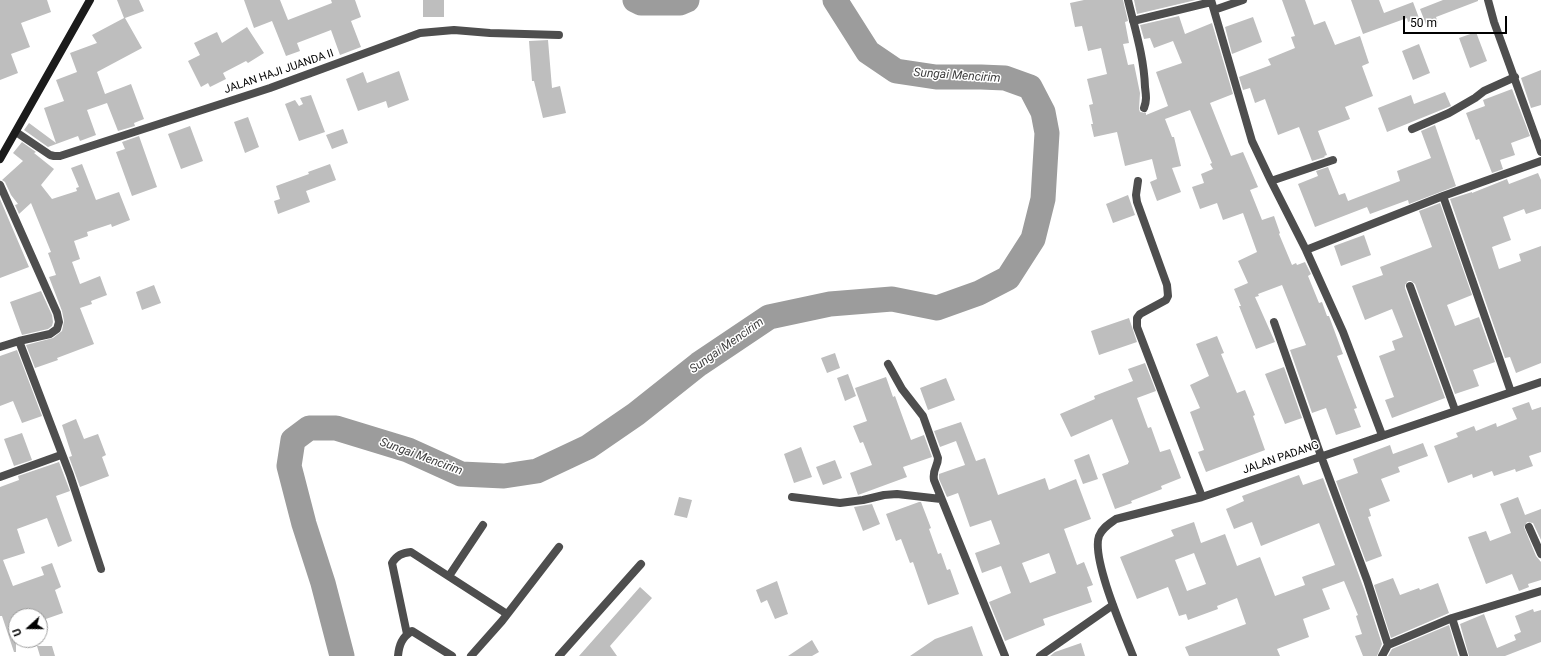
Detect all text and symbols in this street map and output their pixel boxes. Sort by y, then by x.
scale bar [1405,8,1509,34]
text: 50 m [1410,16,1437,30]
street label: JALAN HAJI JUANDA II [223,47,335,97]
water label: Sungai Mencirim [913,66,1001,86]
water label: Sungai Mencirim [687,315,767,377]
water label: Sungai Mencirim [378,435,464,479]
street label: JALAN PADANG [1241,439,1321,477]
north arrow [8,608,48,648]
text: U [10,626,25,638]

